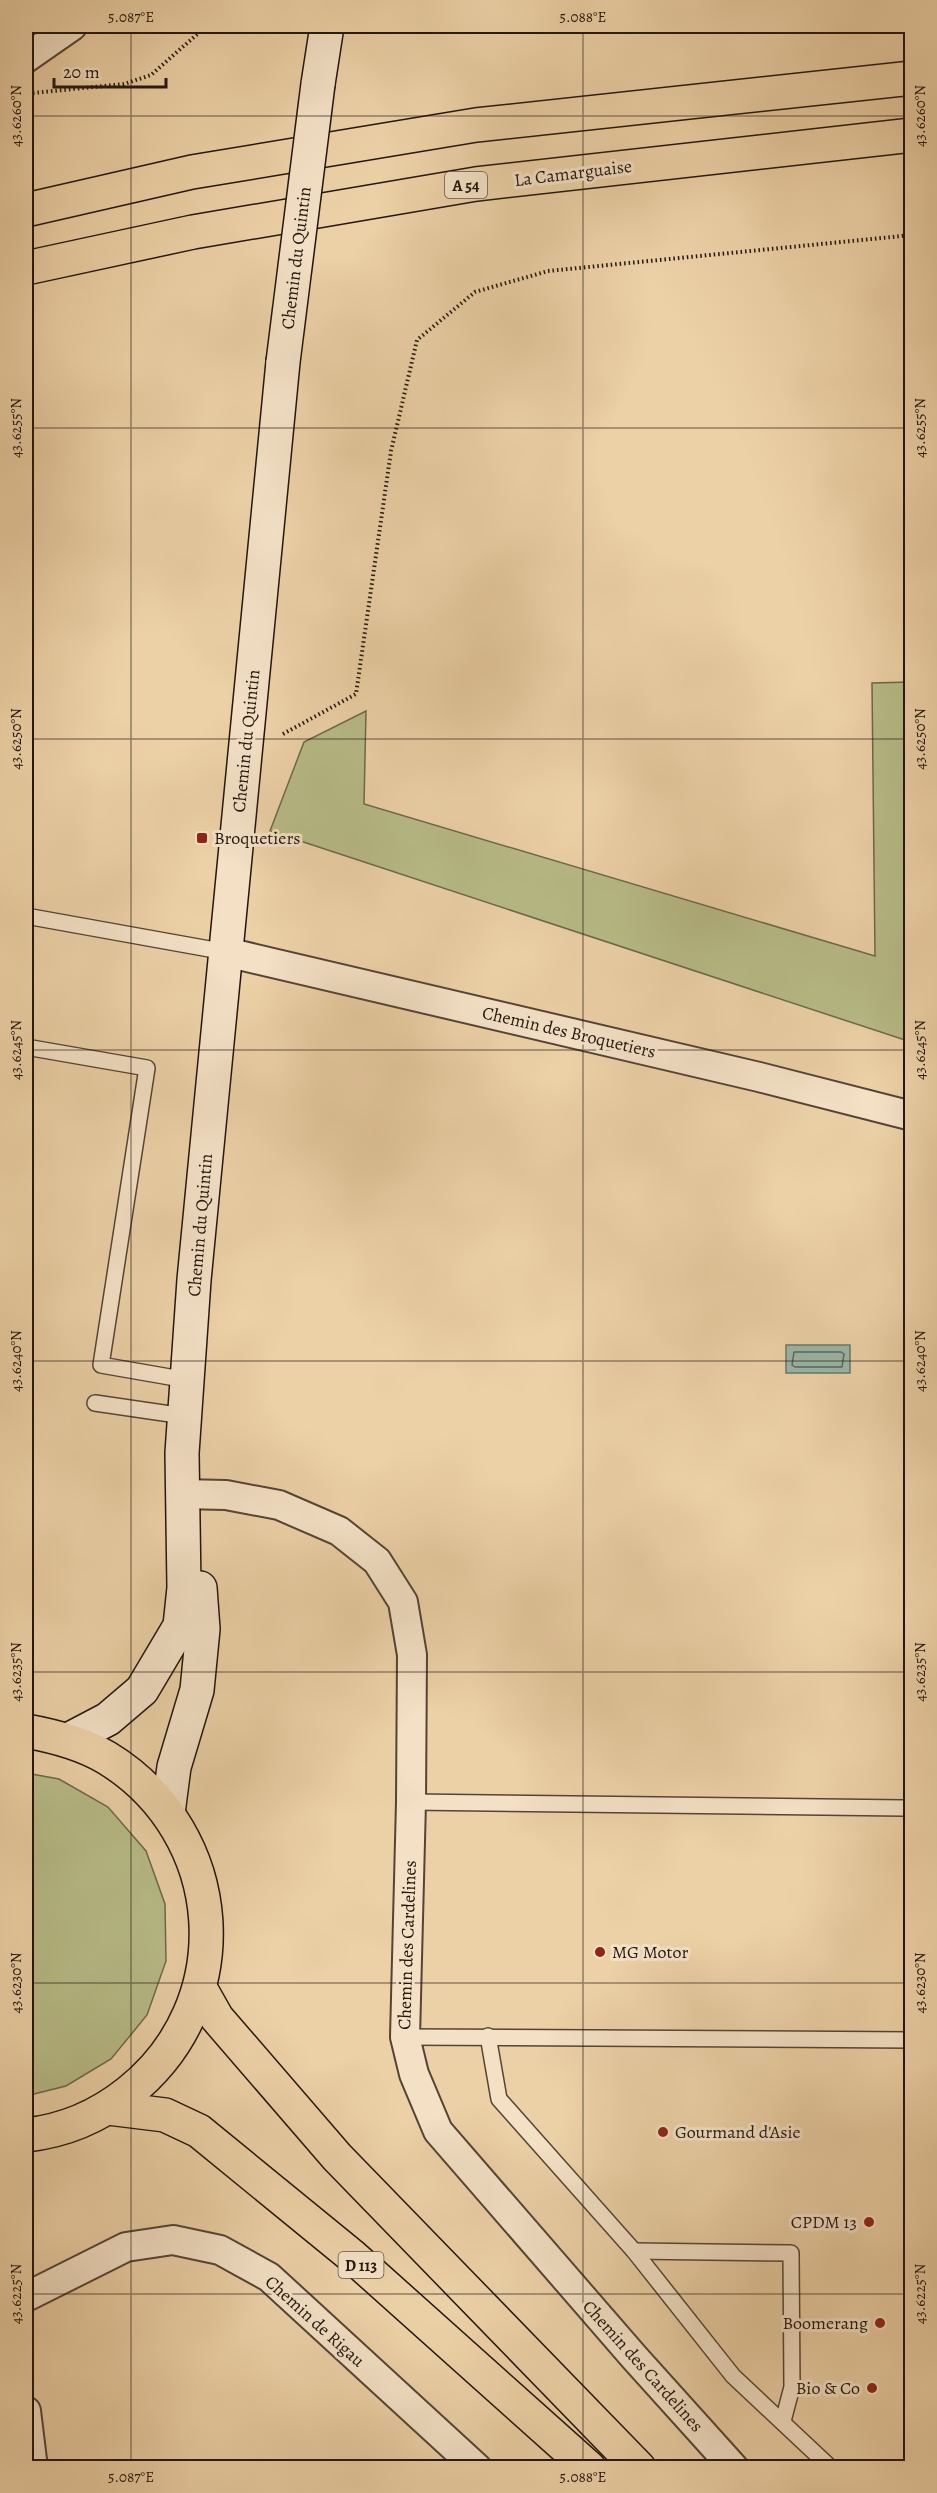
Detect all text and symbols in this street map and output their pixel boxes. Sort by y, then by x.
text: 5.087°E [108,7,154,27]
text: 5.088°E [560,7,606,27]
scale bar [54,51,166,89]
text: 20 m [63,60,100,84]
text: 43.6260°N [6,85,26,147]
text: 43.6260°N [910,85,930,147]
street label: La Camarguaise [513,154,633,192]
road number: A 54 [445,172,487,198]
street label: Chemin du Quintin [275,185,317,331]
text: 43.6255°N [6,398,26,458]
text: 43.6255°N [910,398,930,458]
street label: Chemin du Quintin [227,668,265,814]
text: 43.6250°N [6,708,26,770]
text: 43.6250°N [910,708,930,770]
place label: Broquetiers [214,826,301,850]
marker: Broquetiers [195,831,209,845]
street label: Chemin des Broquetiers [480,1000,658,1064]
text: 43.6245°N [6,1020,26,1080]
text: 43.6245°N [910,1020,930,1080]
street label: Chemin du Quintin [182,1152,218,1298]
text: 43.6240°N [6,1330,26,1392]
text: 43.6240°N [910,1330,930,1392]
text: 43.6235°N [6,1642,26,1702]
text: 43.6235°N [910,1642,930,1702]
street label: Chemin des Cardelines [392,1860,422,2030]
place label: MG Motor [612,1940,688,1964]
marker: MG Motor [593,1945,607,1959]
text: 43.6230°N [6,1952,26,2014]
text: 43.6230°N [910,1952,930,2014]
place label: Gourmand d'Asie [675,2120,801,2144]
marker: Gourmand d'Asie [656,2125,670,2139]
place label: CPDM 13 [791,2210,857,2234]
marker: CPDM 13 [862,2215,876,2229]
road number: D 113 [338,2252,384,2278]
text: 43.6225°N [6,2264,26,2324]
text: 43.6225°N [910,2264,930,2324]
street label: Chemin de Rigau [260,2270,370,2372]
street label: Chemin des Cardelines [577,2295,709,2437]
place label: Boomerang [782,2311,868,2335]
marker: Boomerang [873,2316,887,2330]
place label: Bio & Co [796,2376,860,2400]
marker: Bio & Co [865,2381,879,2395]
text: 5.087°E [108,2467,154,2487]
text: 5.088°E [560,2467,606,2487]

